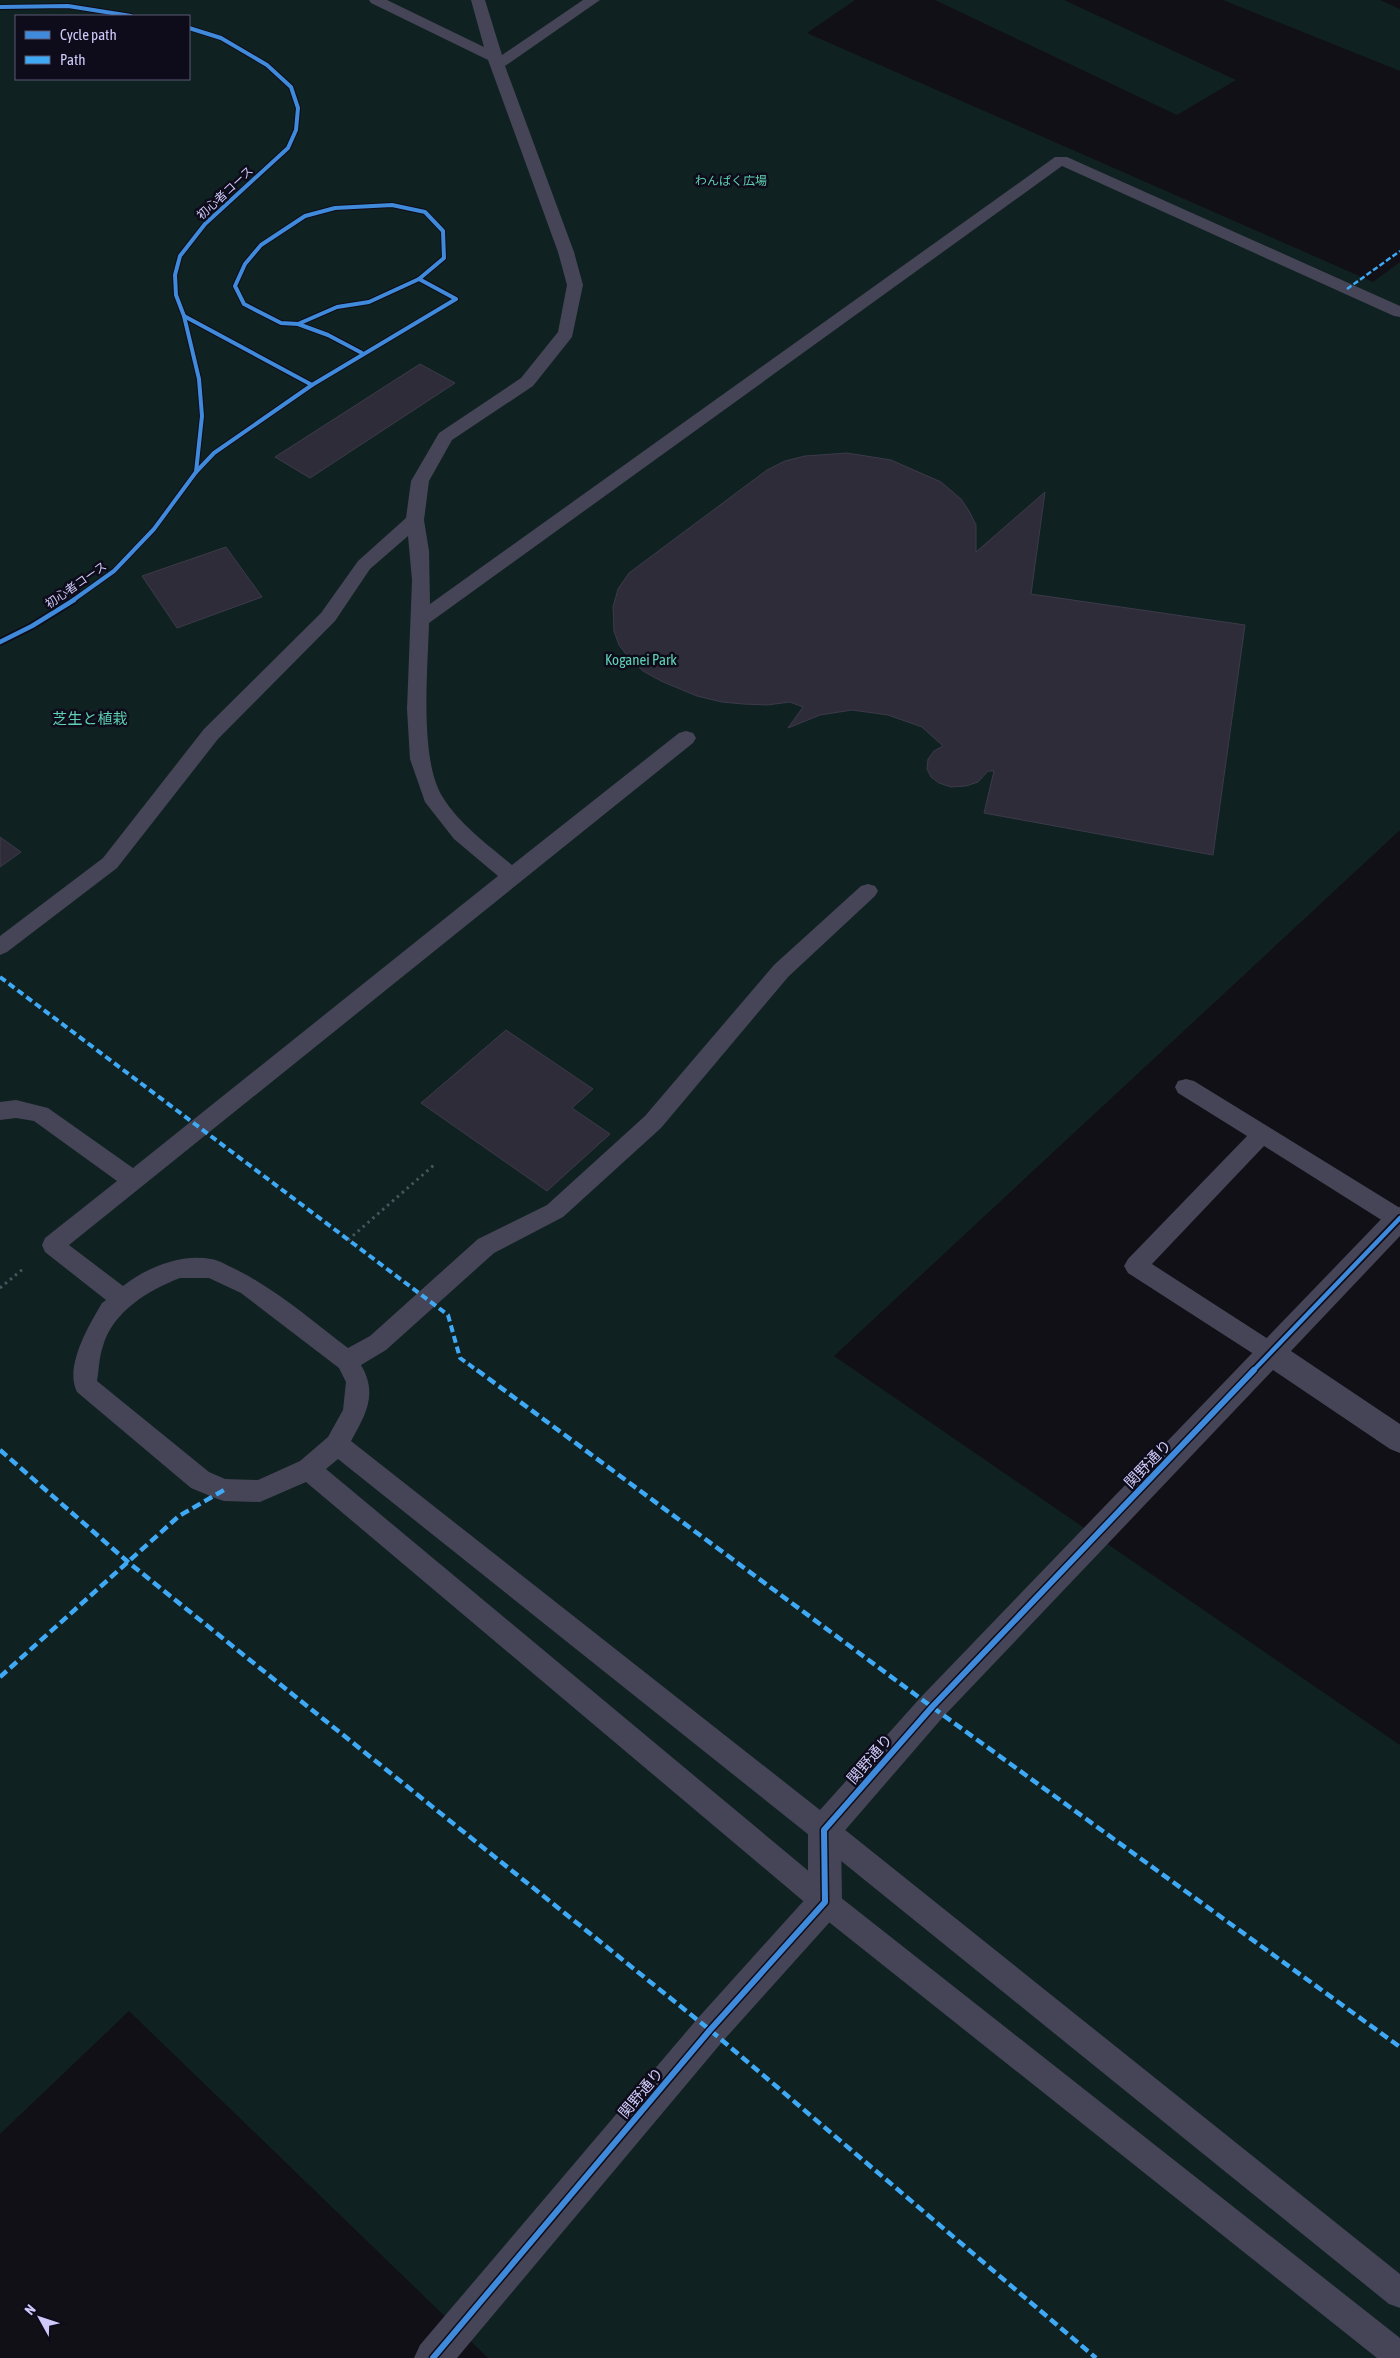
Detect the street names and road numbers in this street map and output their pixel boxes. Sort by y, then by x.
street label: 初心者コース [194,164,256,222]
street label: 初心者コース [43,559,109,611]
street label: 関野通り [1121,1436,1175,1491]
street label: 関野通り [844,1730,896,1787]
street label: 関野通り [615,2064,666,2121]

